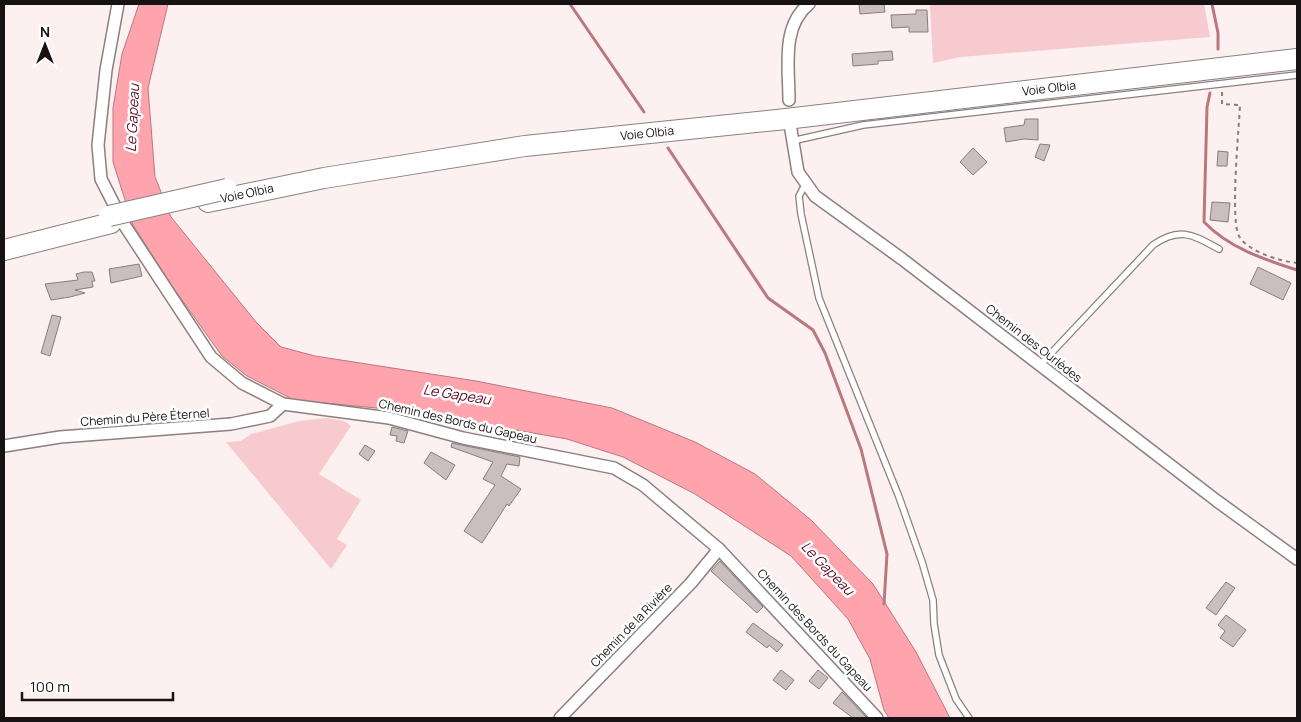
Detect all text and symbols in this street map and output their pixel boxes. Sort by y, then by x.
north arrow [20,20,70,70]
text: N [40,22,50,41]
street label: Voie Olbia [1021,76,1077,100]
water label: Le Gapeau [121,82,143,153]
street label: Voie Olbia [619,122,675,144]
street label: Voie Olbia [219,179,275,207]
street label: Chemin des Ourlèdes [982,300,1086,386]
water label: Le Gapeau [422,379,494,409]
street label: Chemin des Bords du Gapeau [377,395,539,447]
street label: Chemin du Père Éternel [80,404,210,430]
water label: Le Gapeau [797,537,860,600]
street label: Chemin des Bords du Gapeau [754,565,876,695]
street label: Chemin de la Rivière [586,579,676,671]
scale bar [22,670,174,702]
text: 100 m [30,676,70,697]

